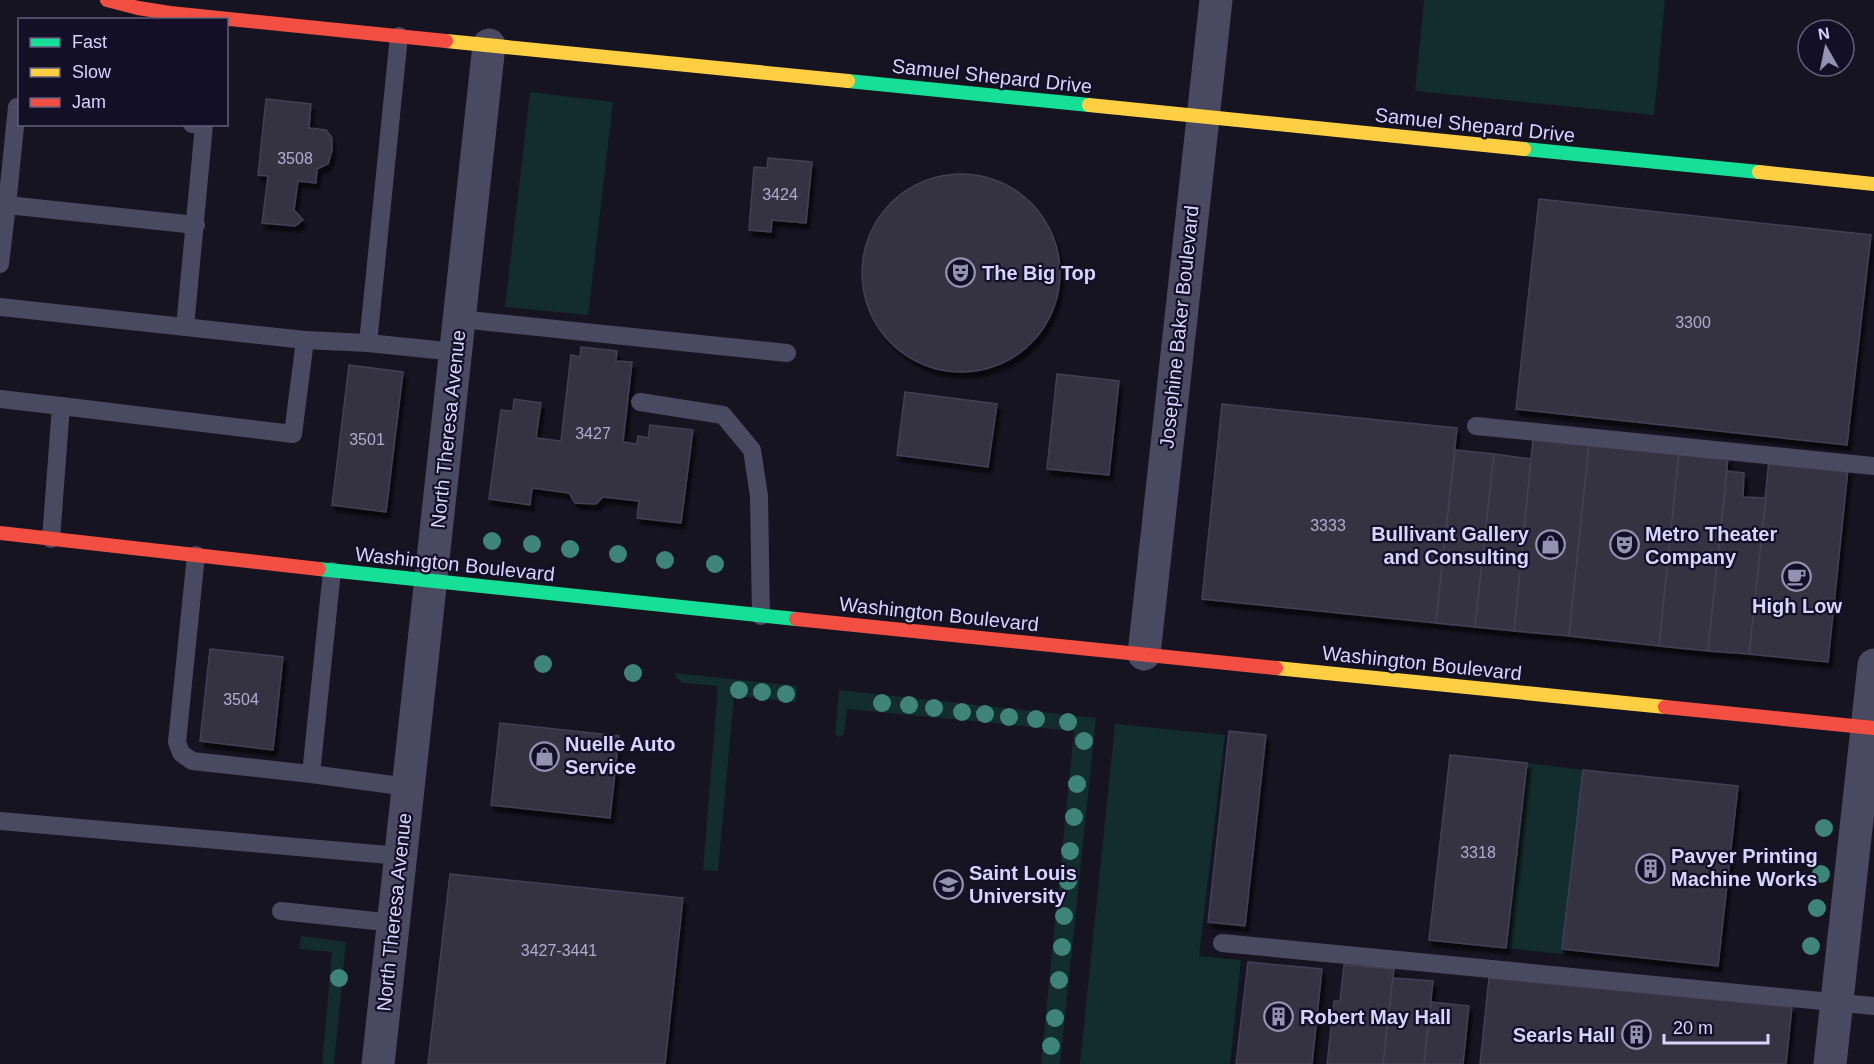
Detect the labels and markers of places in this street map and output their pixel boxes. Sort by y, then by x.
theatre icon: The Big Top [945,257,977,289]
place label: The Big Top [982,262,1096,284]
place label: Bullivant Gallery and Consulting [1371,523,1530,568]
place label: Metro Theater Company [1645,523,1777,568]
shop icon: Bullivant Gallery and Consulting [1534,529,1566,561]
theatre icon: Metro Theater Company [1608,529,1640,561]
cafe icon: High Low [1781,560,1813,592]
place label: High Low [1752,595,1842,617]
place label: Nuelle Auto Service [565,733,675,778]
shop icon: Nuelle Auto Service [528,740,560,772]
place label: Pavyer Printing Machine Works [1671,845,1818,890]
building icon: Pavyer Printing Machine Works [1634,852,1666,884]
place label: Saint Louis University [969,862,1077,907]
school or university icon: Saint Louis University [932,868,964,900]
building icon: Robert May Hall [1263,1001,1295,1033]
place label: Robert May Hall [1300,1006,1451,1028]
building icon: Searls Hall [1620,1019,1652,1051]
place label: Searls Hall [1513,1024,1615,1046]

